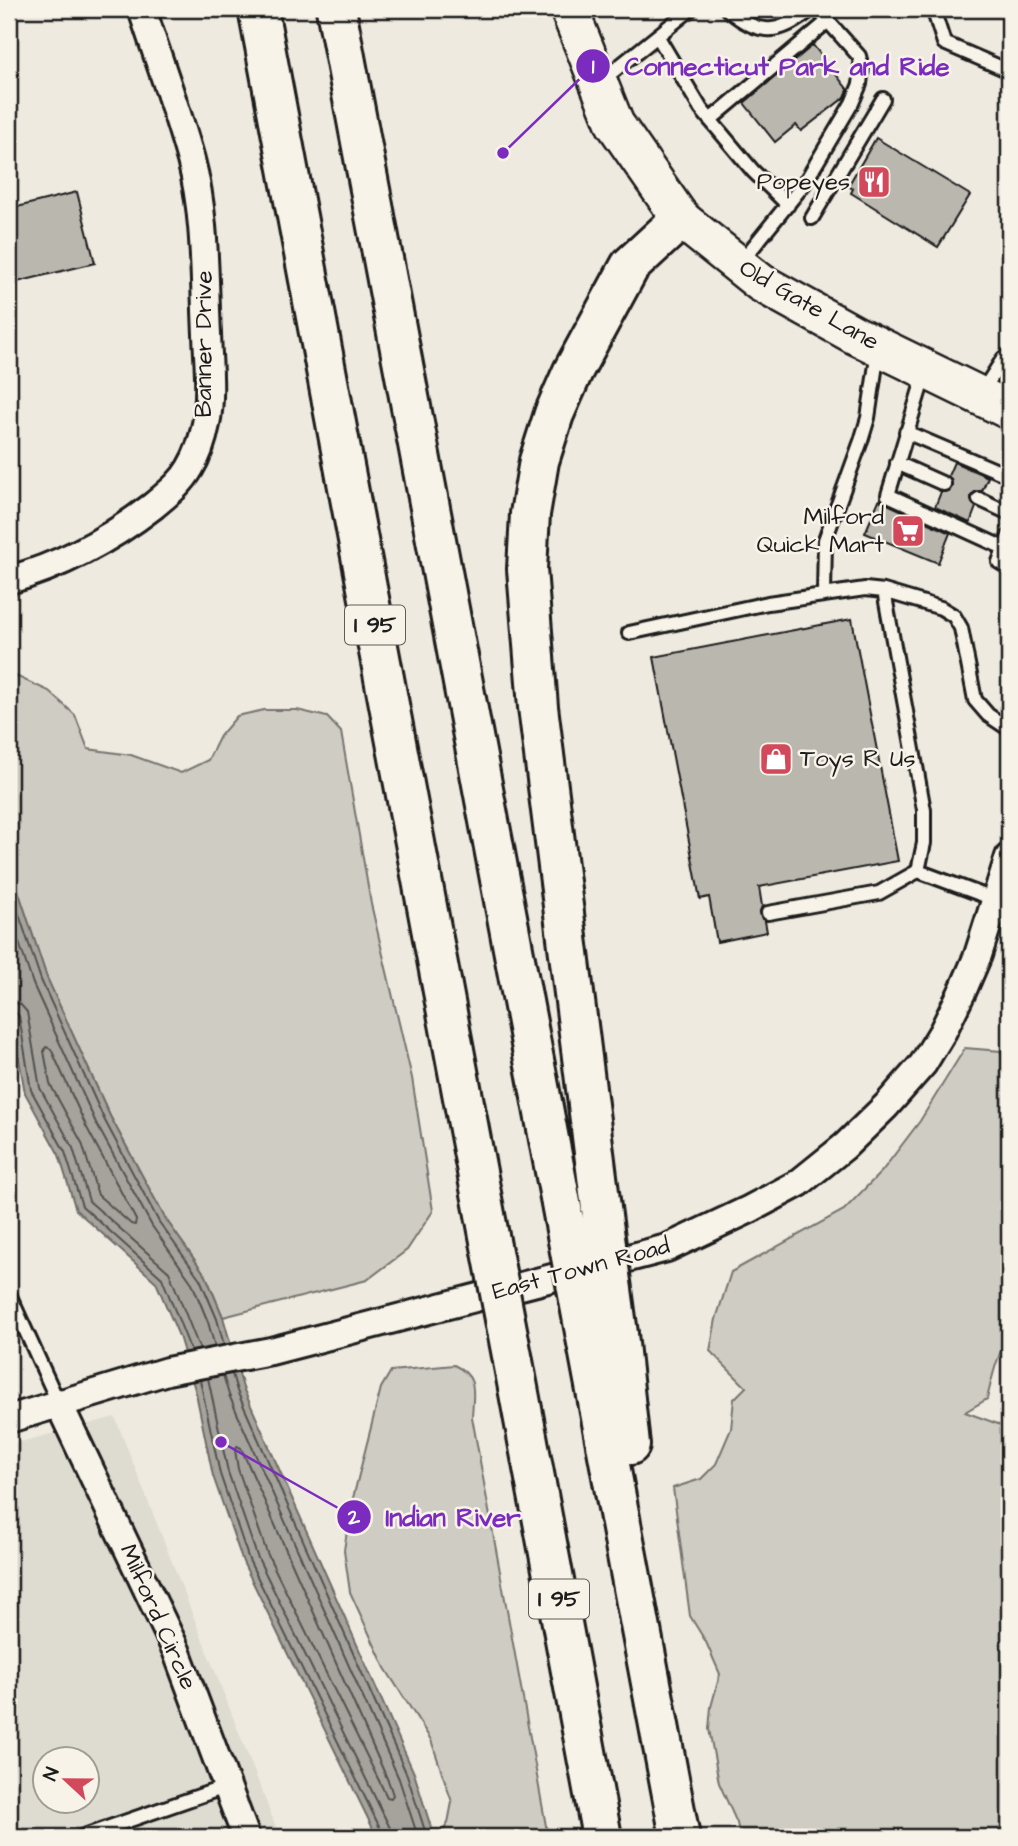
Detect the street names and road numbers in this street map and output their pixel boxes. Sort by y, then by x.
street label: Old Gate Lane [733,251,885,359]
street label: Banner Drive [187,271,221,417]
road number: I 95 [345,606,405,645]
street label: East Town Road [489,1229,673,1309]
street label: Milford Circle [111,1539,205,1695]
road number: I 95 [529,1580,589,1618]

